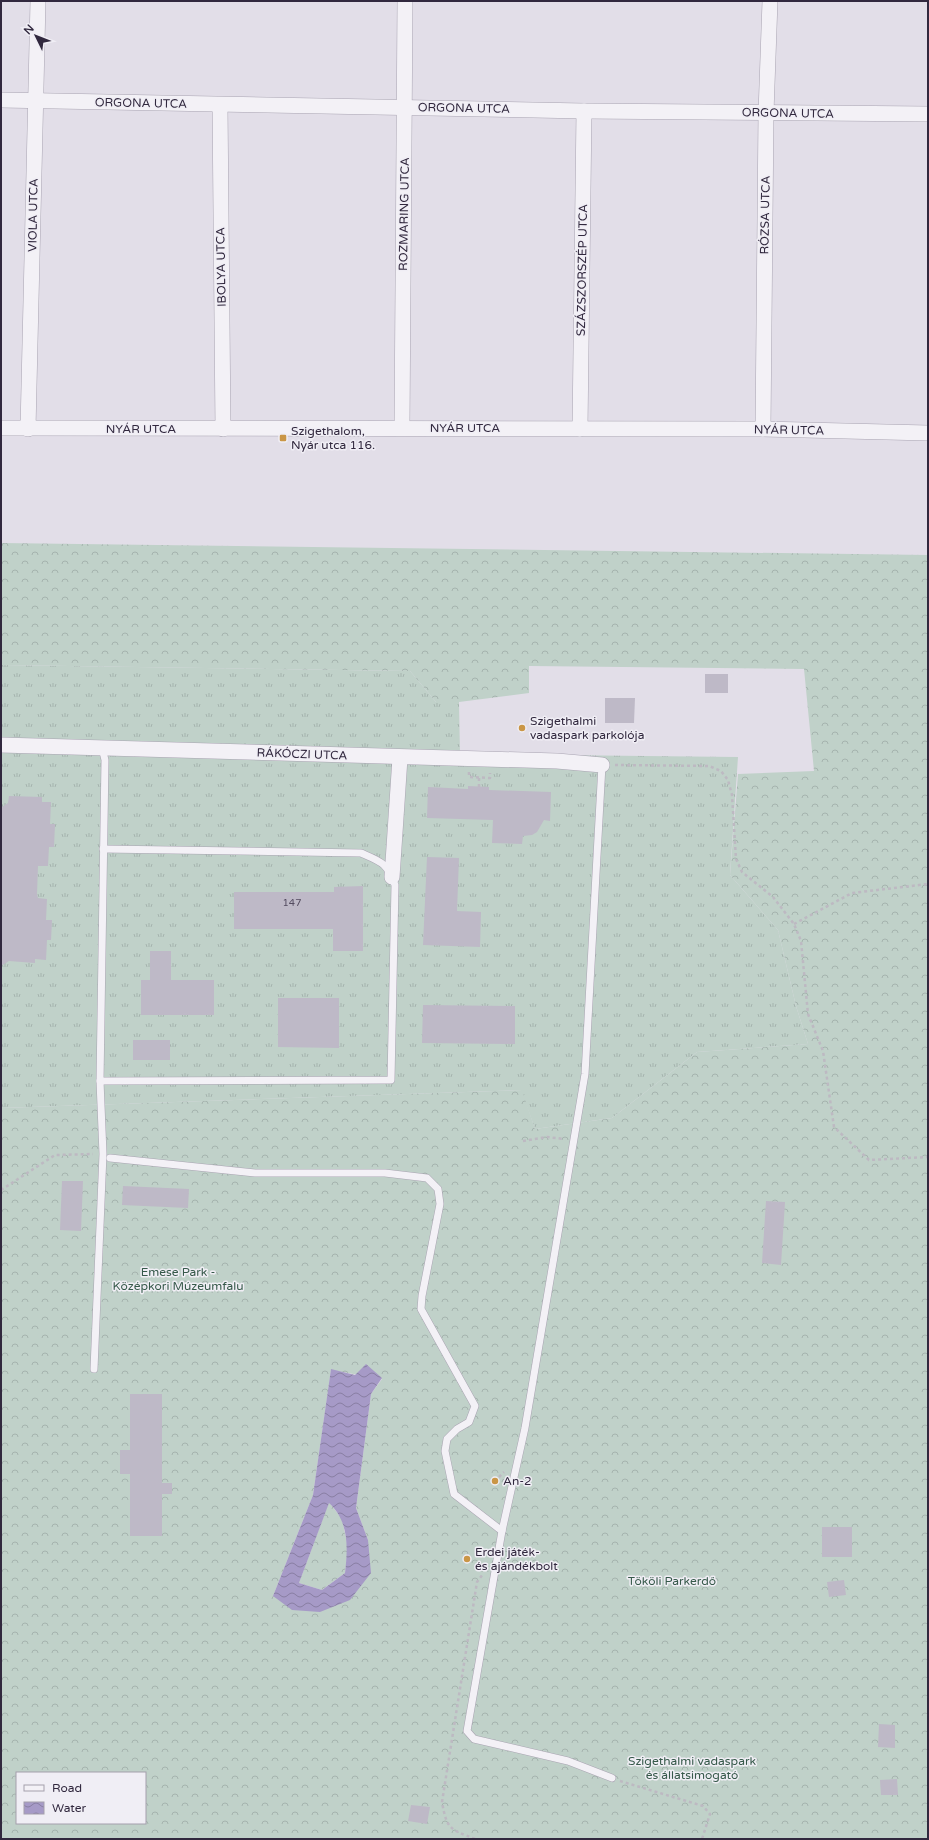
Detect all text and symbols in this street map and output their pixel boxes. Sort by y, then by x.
north arrow [16,16,56,56]
text: N [21,22,37,37]
street label: ORGONA UTCA [95,95,187,111]
street label: ORGONA UTCA [418,100,510,116]
street label: ORGONA UTCA [742,105,834,121]
street label: ROZMARING UTCA [396,157,412,271]
street label: RÓZSA UTCA [757,175,773,255]
street label: VIOLA UTCA [25,178,41,252]
street label: SZÁZSZORSZÉP UTCA [574,204,590,336]
street label: IBOLYA UTCA [213,227,229,307]
street label: NYÁR UTCA [430,421,500,435]
street label: NYÁR UTCA [106,422,176,436]
street label: NYÁR UTCA [754,422,824,438]
place label: Szigethalom, Nyár utca 116. [291,424,375,452]
marker: Szigethalom, Nyár utca 116. [278,433,288,443]
place label: Szigethalmi vadaspark parkolója [530,714,644,742]
marker: Szigethalmi vadaspark parkolója [517,723,527,733]
street label: RÁKÓCZI UTCA [256,745,348,763]
house number: 147 [283,897,301,909]
park label: Emese Park - Középkori Múzeumfalu [112,1265,244,1293]
place label: An-2 [503,1474,532,1488]
marker: An-2 [490,1476,500,1486]
place label: Erdei játék- és ajándékbolt [475,1545,558,1573]
marker: Erdei játék- és ajándékbolt [462,1554,472,1564]
park label: Tököli Parkerdő [628,1574,716,1588]
park label: Szigethalmi vadaspark és állatsimogató [628,1754,756,1782]
legend [16,1772,146,1824]
text: Road [52,1781,82,1795]
text: Water [52,1801,87,1815]

